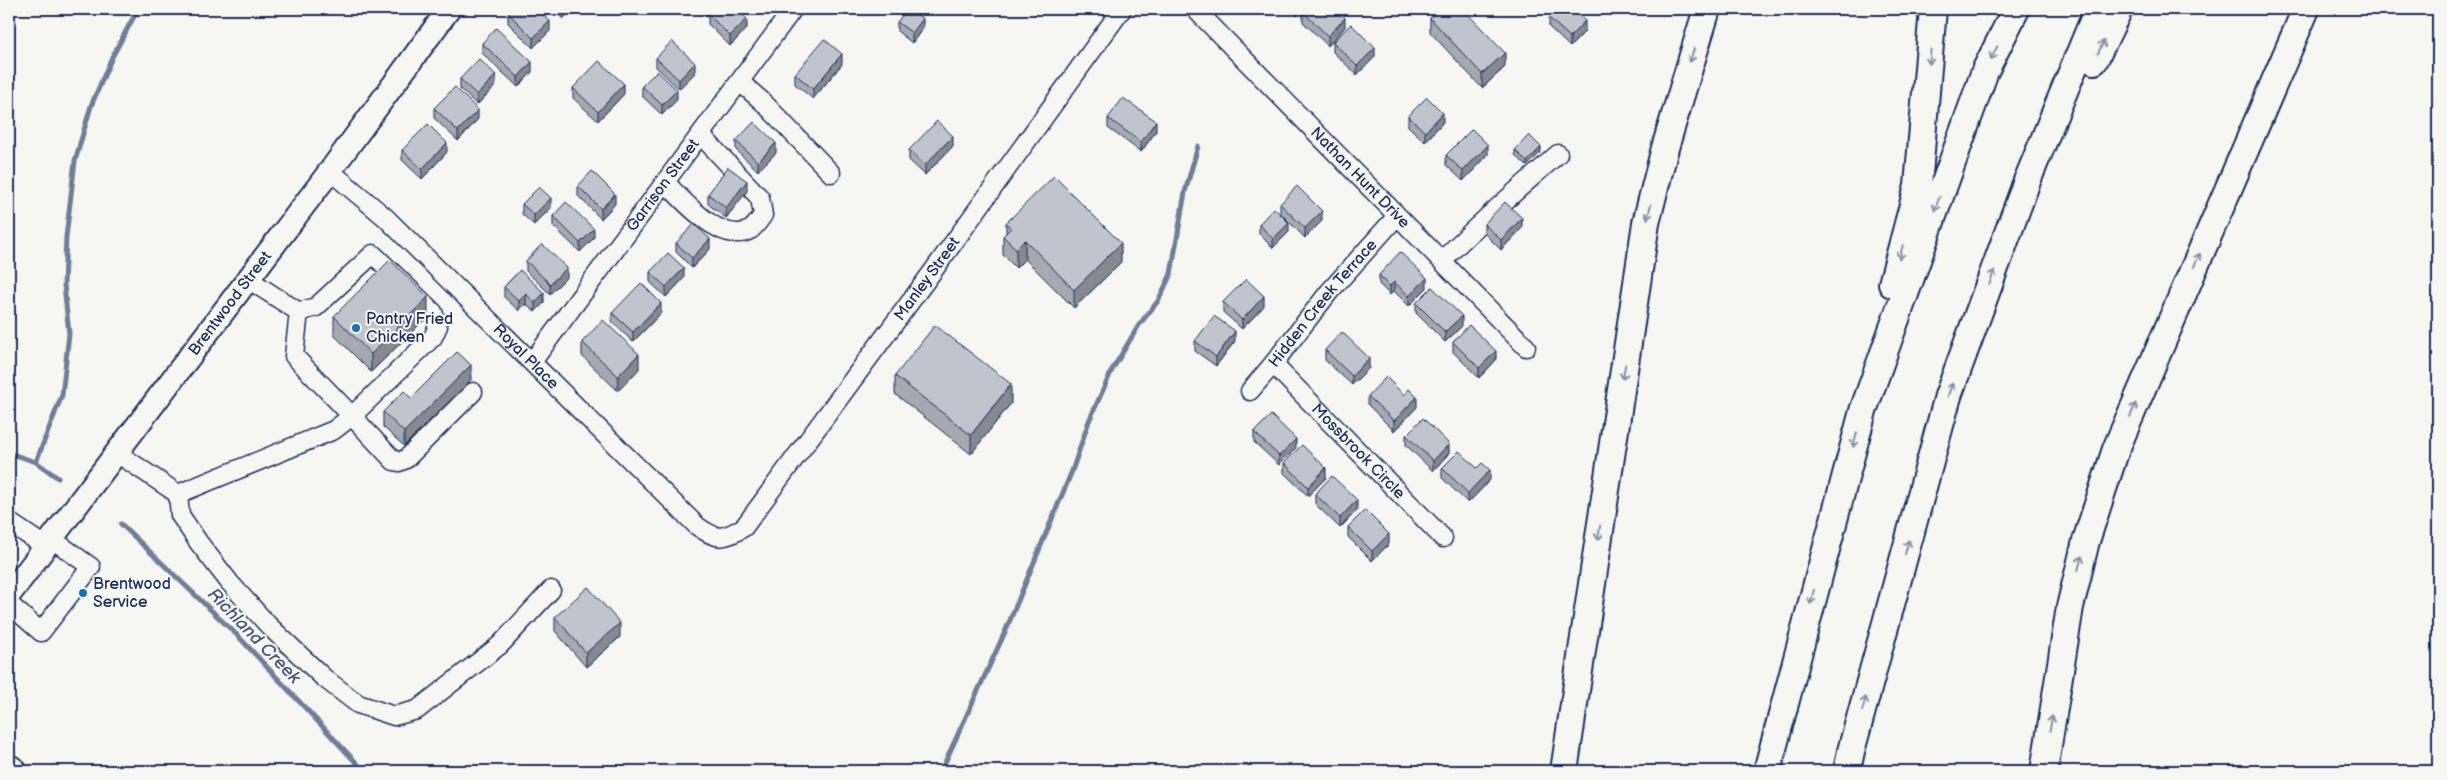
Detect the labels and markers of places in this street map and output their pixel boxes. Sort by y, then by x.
place label: Pantry Fried Chicken [366,310,453,347]
marker: Pantry Fried Chicken [350,322,362,334]
place label: Brentwood Service [93,575,171,612]
marker: Brentwood Service [77,587,89,599]

